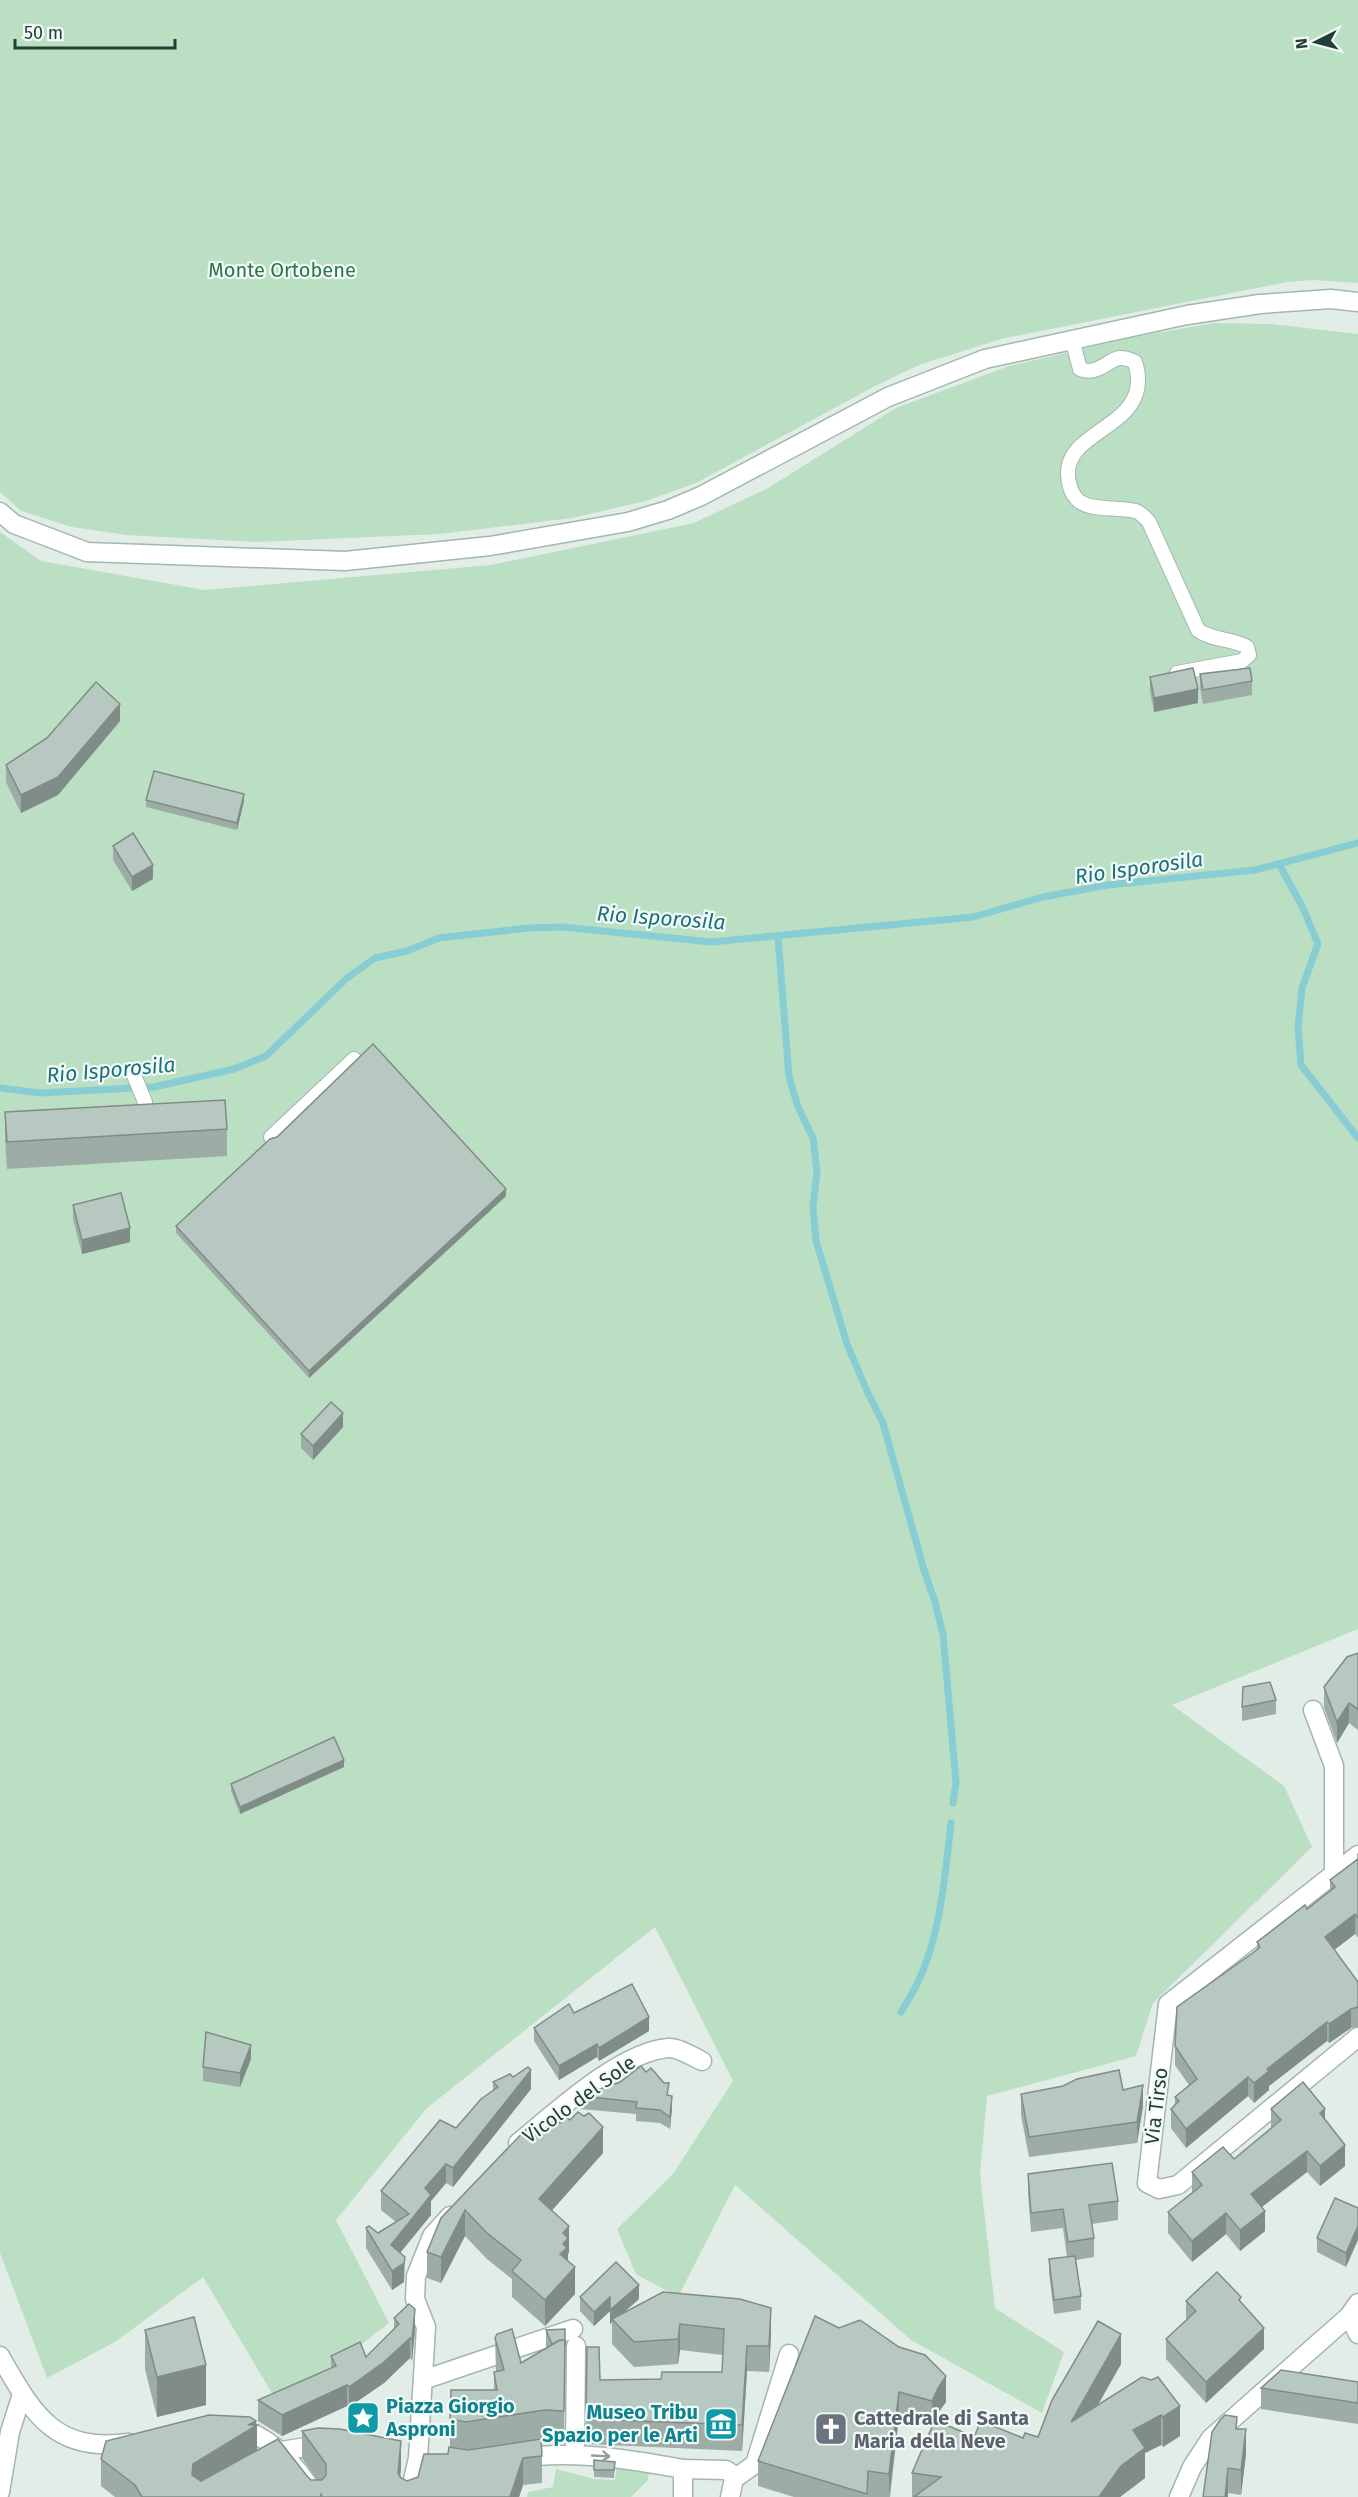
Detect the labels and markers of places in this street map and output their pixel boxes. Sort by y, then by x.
place label: Piazza Giorgio Asproni [385,2394,515,2441]
place icon: Piazza Giorgio Asproni [345,2400,381,2436]
place label: Museo Tribu Spazio per le Arti [542,2400,698,2447]
museum icon: Museo Tribu Spazio per le Arti [703,2406,739,2442]
place label: Cattedrale di Santa Maria della Neve [854,2406,1029,2453]
church icon: Cattedrale di Santa Maria della Neve [813,2411,849,2447]

